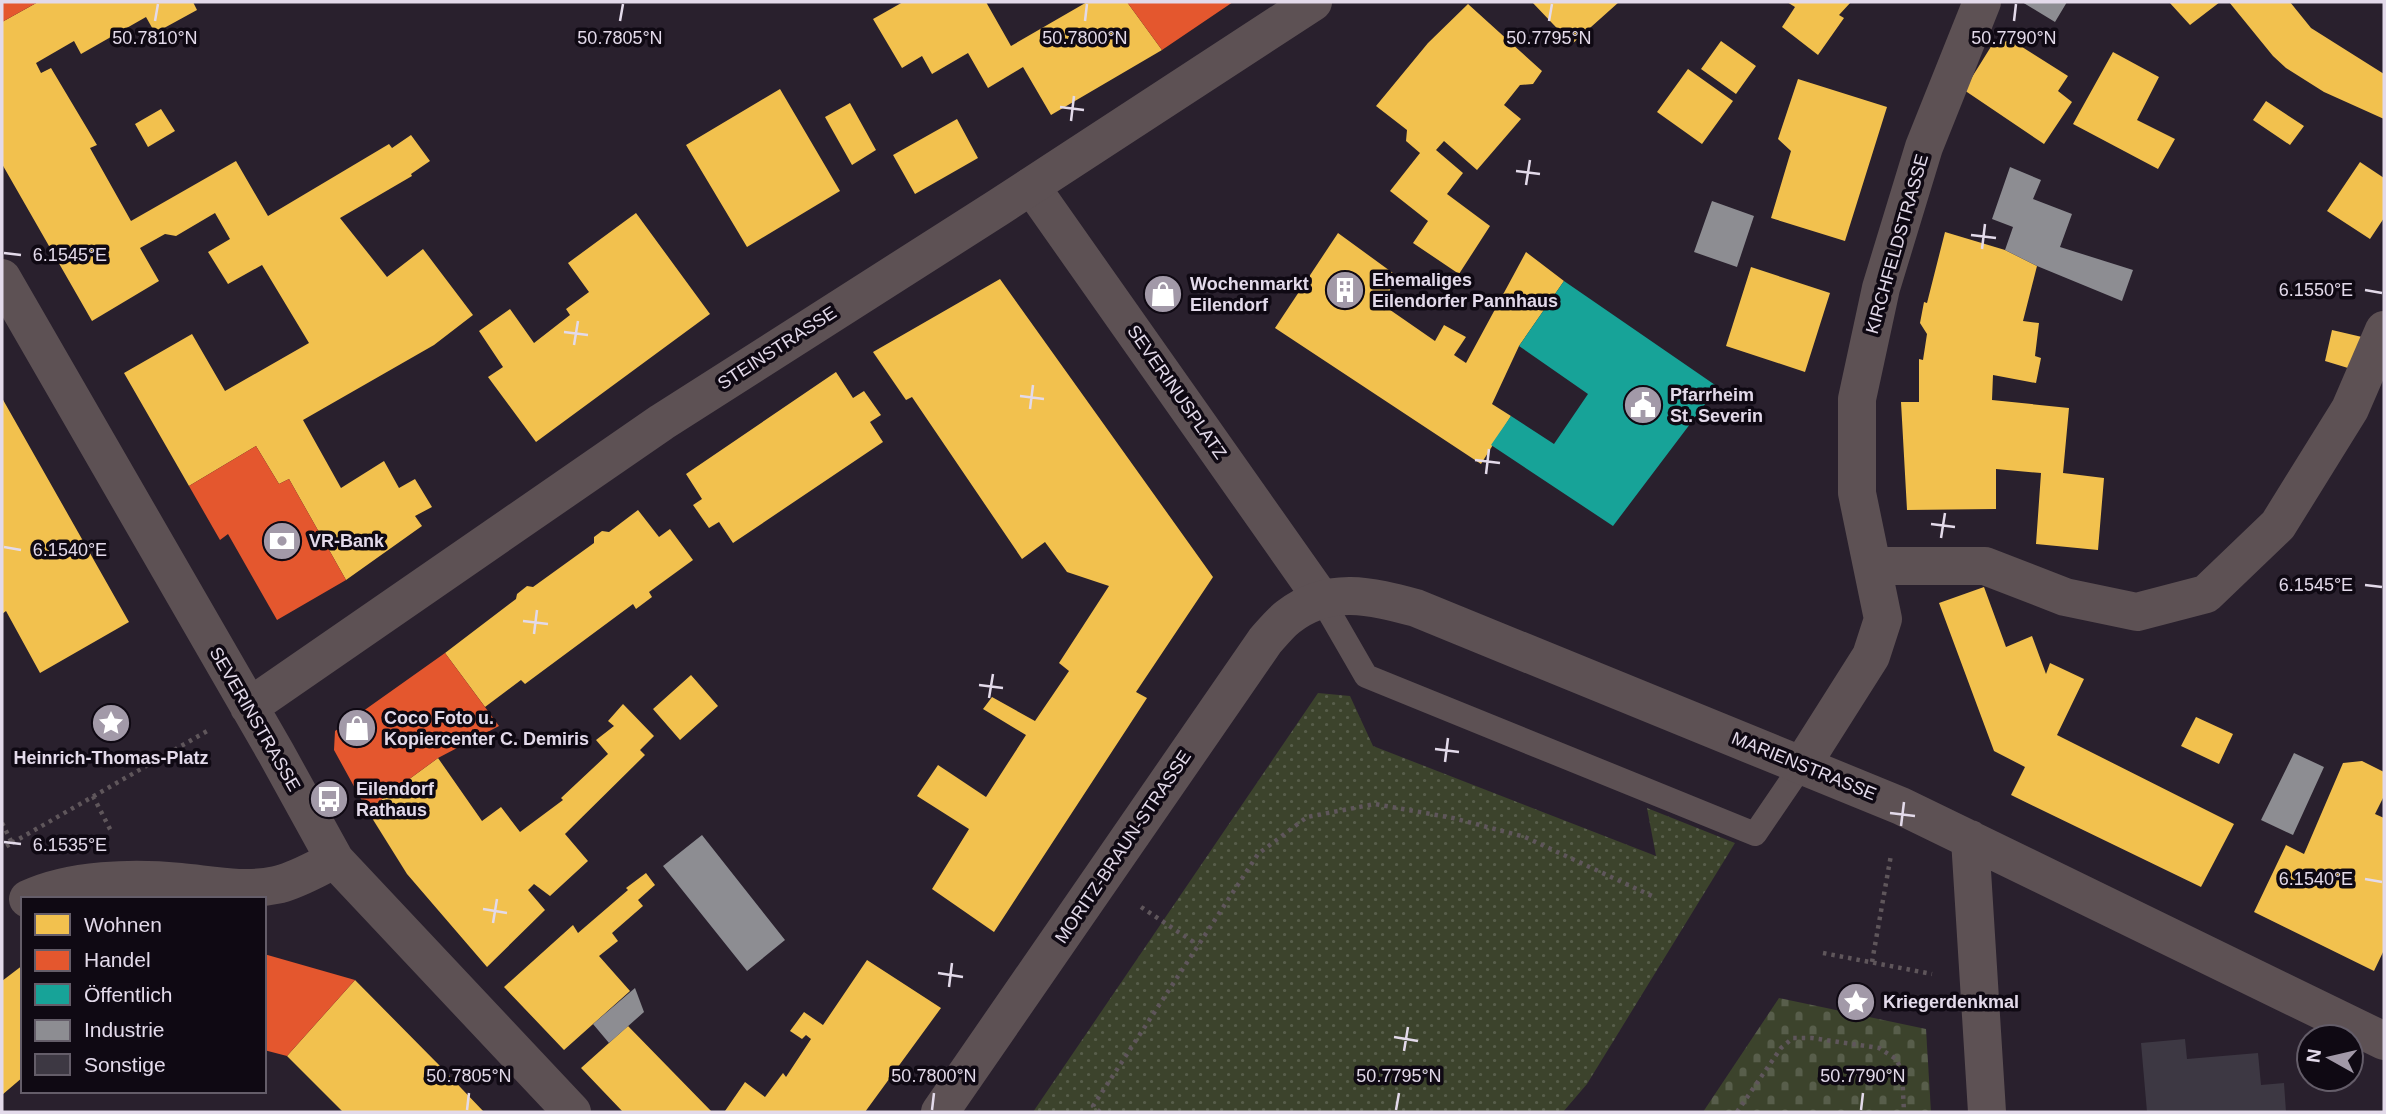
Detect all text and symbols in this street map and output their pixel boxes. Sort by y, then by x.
text: 50.7810°N [112,28,198,48]
text: 50.7805°N [577,28,663,48]
text: 50.7800°N [1042,28,1128,48]
text: 50.7795°N [1506,28,1592,48]
text: 50.7790°N [1971,28,2057,48]
street label: KIRCHFELDSTRASSE [1862,152,1932,336]
text: 6.1545°E [33,245,107,265]
building icon: Ehemaliges Eilendorfer Pannhaus [1324,269,1366,311]
place label: Ehemaliges Eilendorfer Pannhaus [1372,270,1558,311]
shop icon: Wochenmarkt Eilendorf [1142,273,1184,315]
place label: Wochenmarkt Eilendorf [1190,274,1309,315]
text: 6.1550°E [2279,280,2353,300]
street label: STEINSTRASSE [714,302,840,394]
street label: SEVERINUSPLATZ [1123,321,1231,463]
public building icon: Pfarrheim St. Severin [1622,384,1664,426]
place label: Pfarrheim St. Severin [1670,385,1763,426]
bank icon: VR-Bank [261,520,303,562]
place label: VR-Bank [309,531,385,551]
text: 6.1540°E [33,540,107,560]
text: 6.1545°E [2279,575,2353,595]
street label: SEVERINSTRASSE [206,643,304,795]
place icon: Heinrich-Thomas-Platz [90,702,132,744]
shop icon: Coco Foto u. Kopiercenter C. Demiris [336,707,378,749]
place label: Coco Foto u. Kopiercenter C. Demiris [384,708,589,749]
street label: MARIENSTRASSE [1729,728,1879,804]
street label: MORITZ-BRAUN-STRASSE [1051,747,1195,947]
place label: Heinrich-Thomas-Platz [13,748,209,768]
bus stop icon: Eilendorf Rathaus [308,778,350,820]
place label: Eilendorf Rathaus [356,779,435,820]
text: 6.1535°E [33,835,107,855]
text: 6.1540°E [2279,869,2353,889]
legend [21,897,266,1093]
text: Wohnen [84,913,162,936]
text: Handel [84,948,151,971]
place icon: Kriegerdenkmal [1835,981,1877,1023]
text: Öffentlich [84,983,172,1006]
place label: Kriegerdenkmal [1883,992,2019,1012]
text: Industrie [84,1018,165,1041]
north arrow [2295,1023,2365,1093]
text: N [2302,1047,2325,1064]
text: Sonstige [84,1053,166,1076]
text: 50.7805°N [426,1066,512,1086]
text: 50.7800°N [891,1066,977,1086]
text: 50.7795°N [1356,1066,1442,1086]
text: 50.7790°N [1820,1066,1906,1086]

